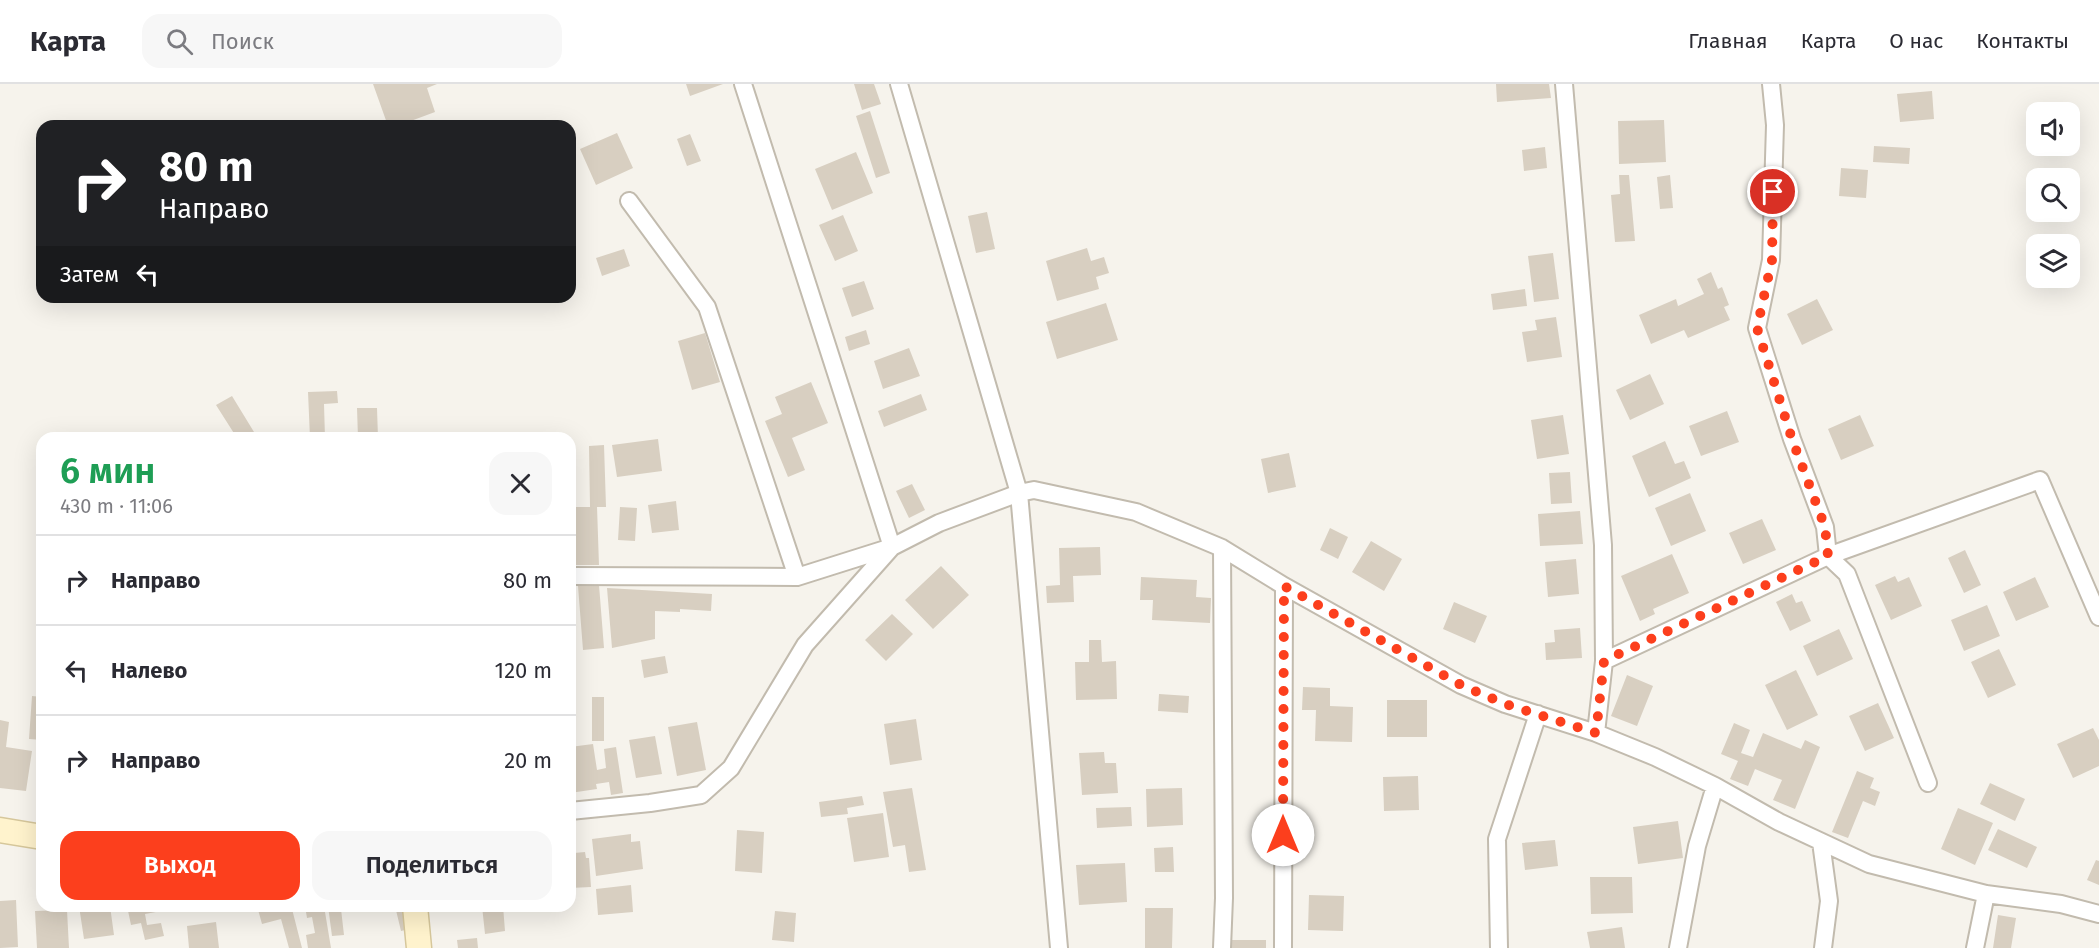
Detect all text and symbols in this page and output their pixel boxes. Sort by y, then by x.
search box [142,14,562,68]
text: Карта [30,25,106,58]
icon: search [163,25,196,58]
text: Поиск [211,28,274,55]
text: Главная [1688,28,1768,54]
text: Карта [1801,28,1856,54]
text: О нас [1889,28,1943,54]
text: Контакты [1976,28,2069,54]
map controls [2026,102,2080,288]
button: sound [2026,102,2080,156]
text: 80 m [159,142,253,192]
icon: right [60,144,138,222]
pin [1747,166,1798,217]
button: search [2026,168,2080,222]
icon: arrive [1756,175,1789,208]
text: Направо [159,193,269,225]
button: layers [2026,234,2080,288]
icon: left [131,258,164,291]
text: Затем [60,261,119,288]
text: 6 мин [60,449,155,493]
button: close [489,452,552,515]
text: 430 m · 11:06 [60,494,173,518]
icon: right [60,564,93,597]
text: Направо [111,567,200,594]
text: 80 m [503,567,552,594]
icon: left [60,654,93,687]
text: Налево [111,657,187,684]
text: 120 m [495,657,552,684]
icon: right [60,744,93,777]
text: Направо [111,747,200,774]
text: 20 m [504,747,552,774]
position arrow [1251,803,1315,867]
button: Выход [60,831,300,900]
button: Поделиться [312,831,552,900]

